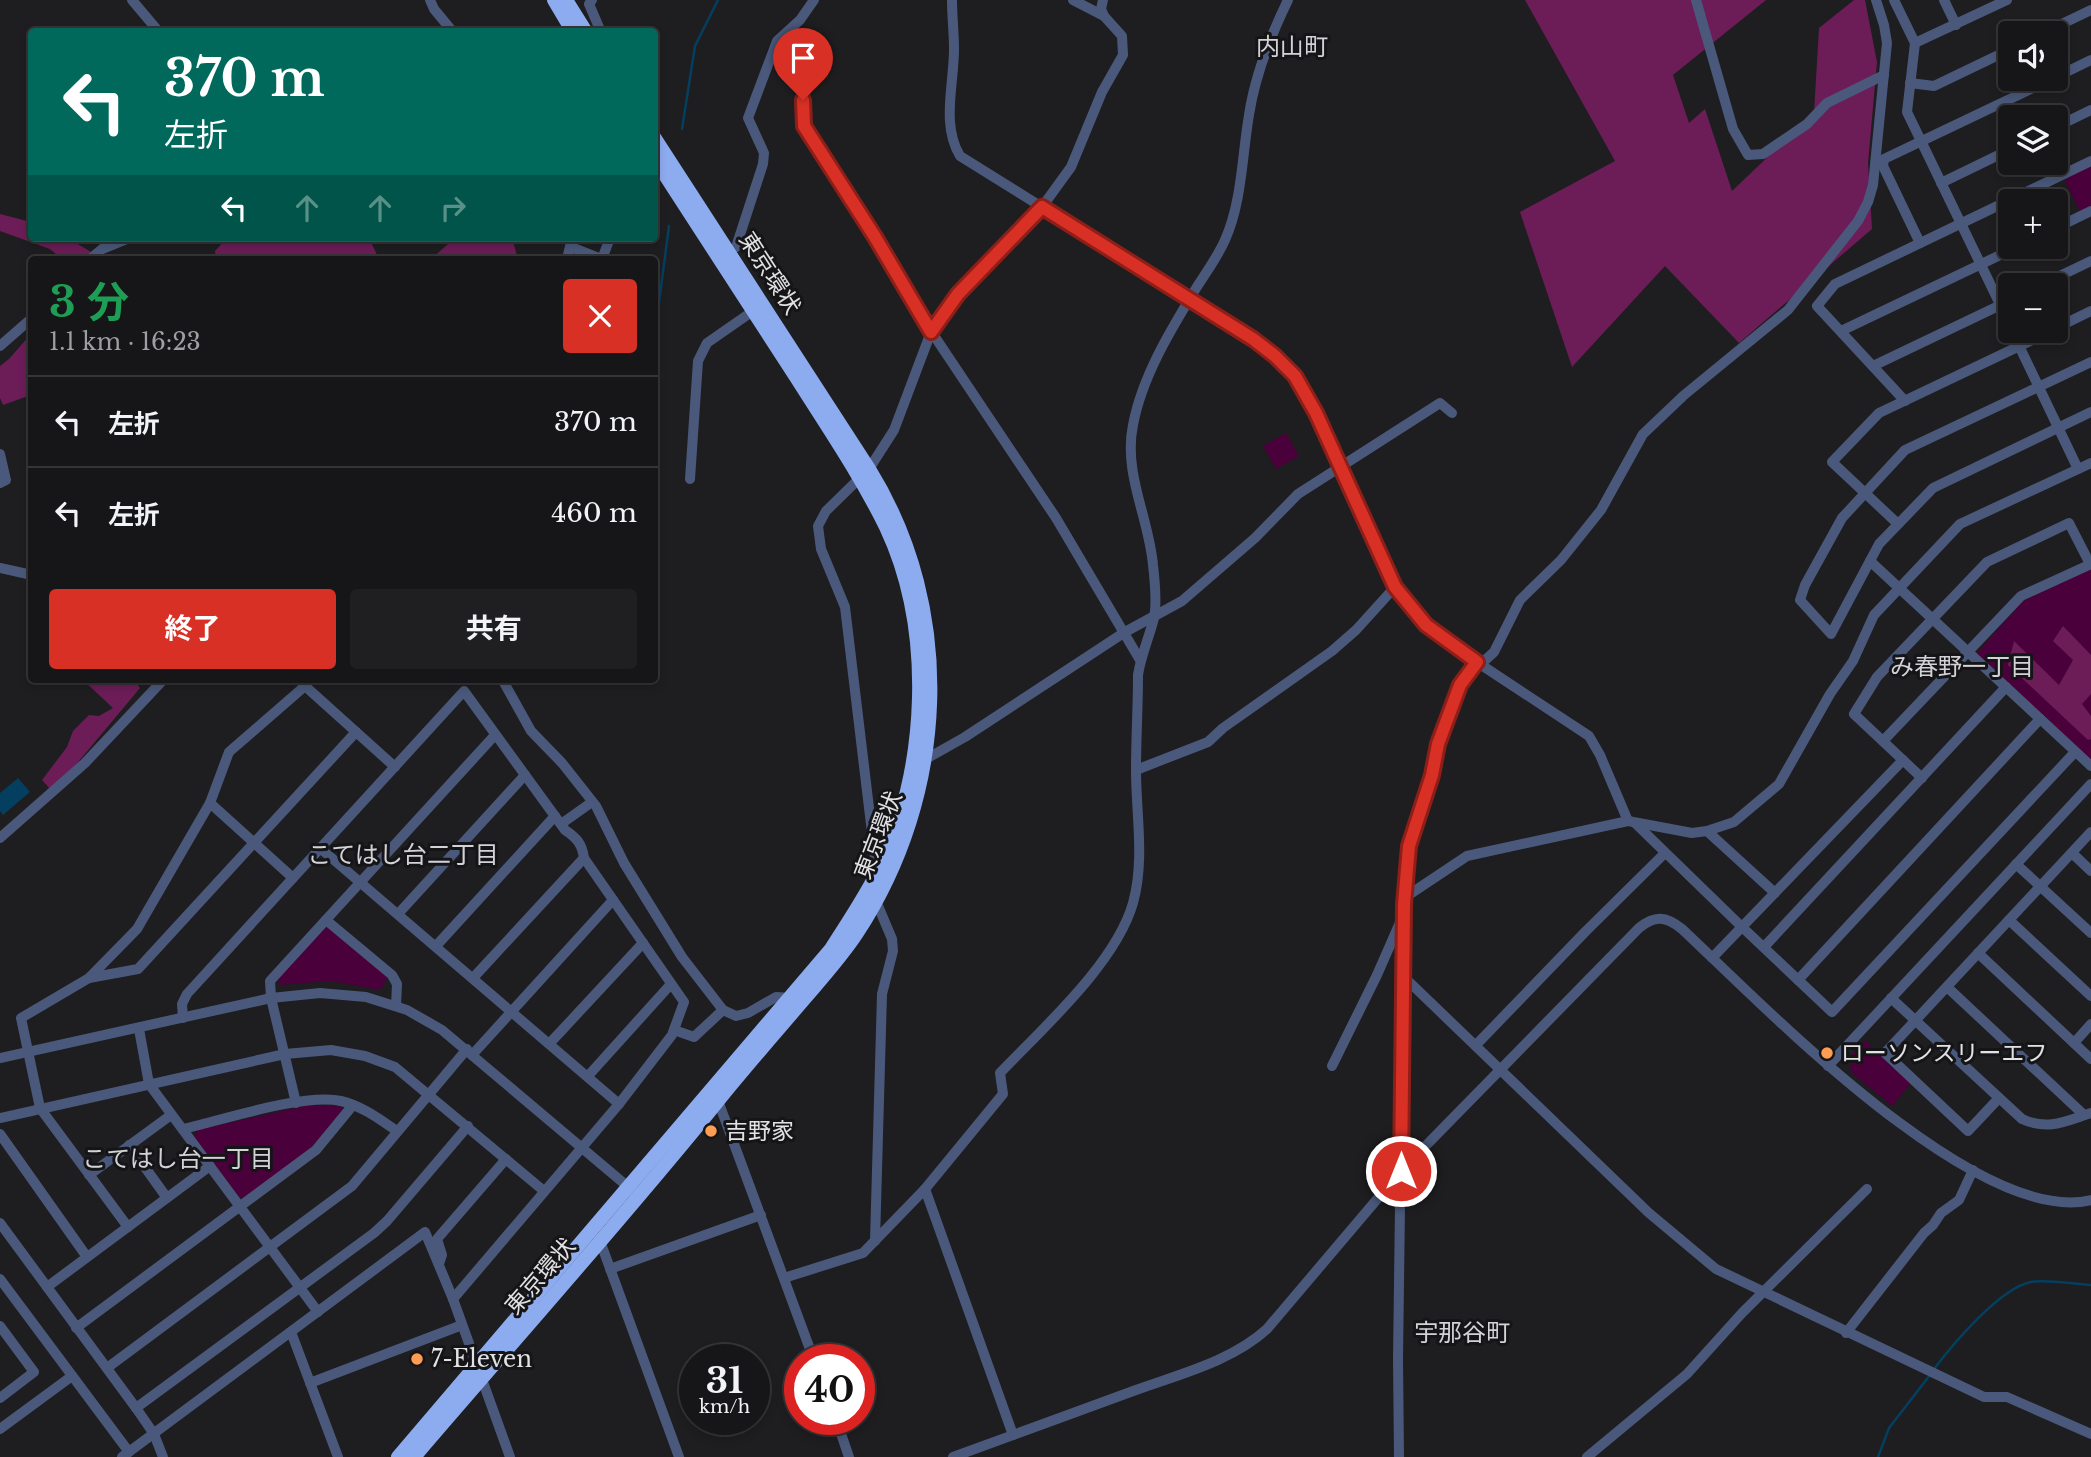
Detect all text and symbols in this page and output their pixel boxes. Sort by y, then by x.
map controls [1998,21,2068,343]
button: sound [1998,21,2068,91]
pin [773,28,833,100]
district label: 内山町 [1256,32,1328,61]
icon: arrive [784,39,822,77]
text: 370 m [164,48,325,109]
icon: left [49,56,140,147]
button: layers [1998,105,2068,175]
text: 左折 [164,115,228,155]
icon: left [215,189,253,227]
icon: ahead [288,189,326,227]
icon: ahead [361,189,399,227]
icon: right [434,189,472,227]
button: + [1998,189,2068,259]
street label: 東京環状 [733,227,807,319]
button: − [1998,273,2068,343]
text: 3 分 [49,276,129,328]
button: close [563,279,637,353]
text: 1.1 km · 16:23 [49,328,201,356]
icon: left [49,403,87,441]
text: 370 m [554,406,637,438]
text: 左折 [108,408,160,440]
icon: left [49,494,87,532]
text: 460 m [551,497,637,529]
text: 左折 [108,499,160,531]
button: 終了 [49,589,336,669]
button: 共有 [350,589,637,669]
district label: み春野一丁目 [1890,652,2034,681]
street label: 東京環状 [848,787,908,883]
district label: こてはし台二丁目 [307,840,499,869]
place label: ローソンスリーエフ [1841,1039,2048,1067]
marker: ローソンスリーエフ [1819,1045,1835,1061]
place label: 吉野家 [725,1117,794,1145]
marker: 吉野家 [703,1123,719,1139]
position arrow [1364,1134,1438,1208]
district label: こてはし台一丁目 [82,1144,274,1173]
street label: 東京環状 [499,1232,581,1320]
district label: 宇那谷町 [1414,1318,1510,1347]
speed limit sign: 40 [784,1344,875,1435]
place label: 7-Eleven [431,1345,532,1373]
marker: 7-Eleven [409,1351,425,1367]
text: 31 [706,1359,743,1402]
text: km/h [699,1396,750,1418]

